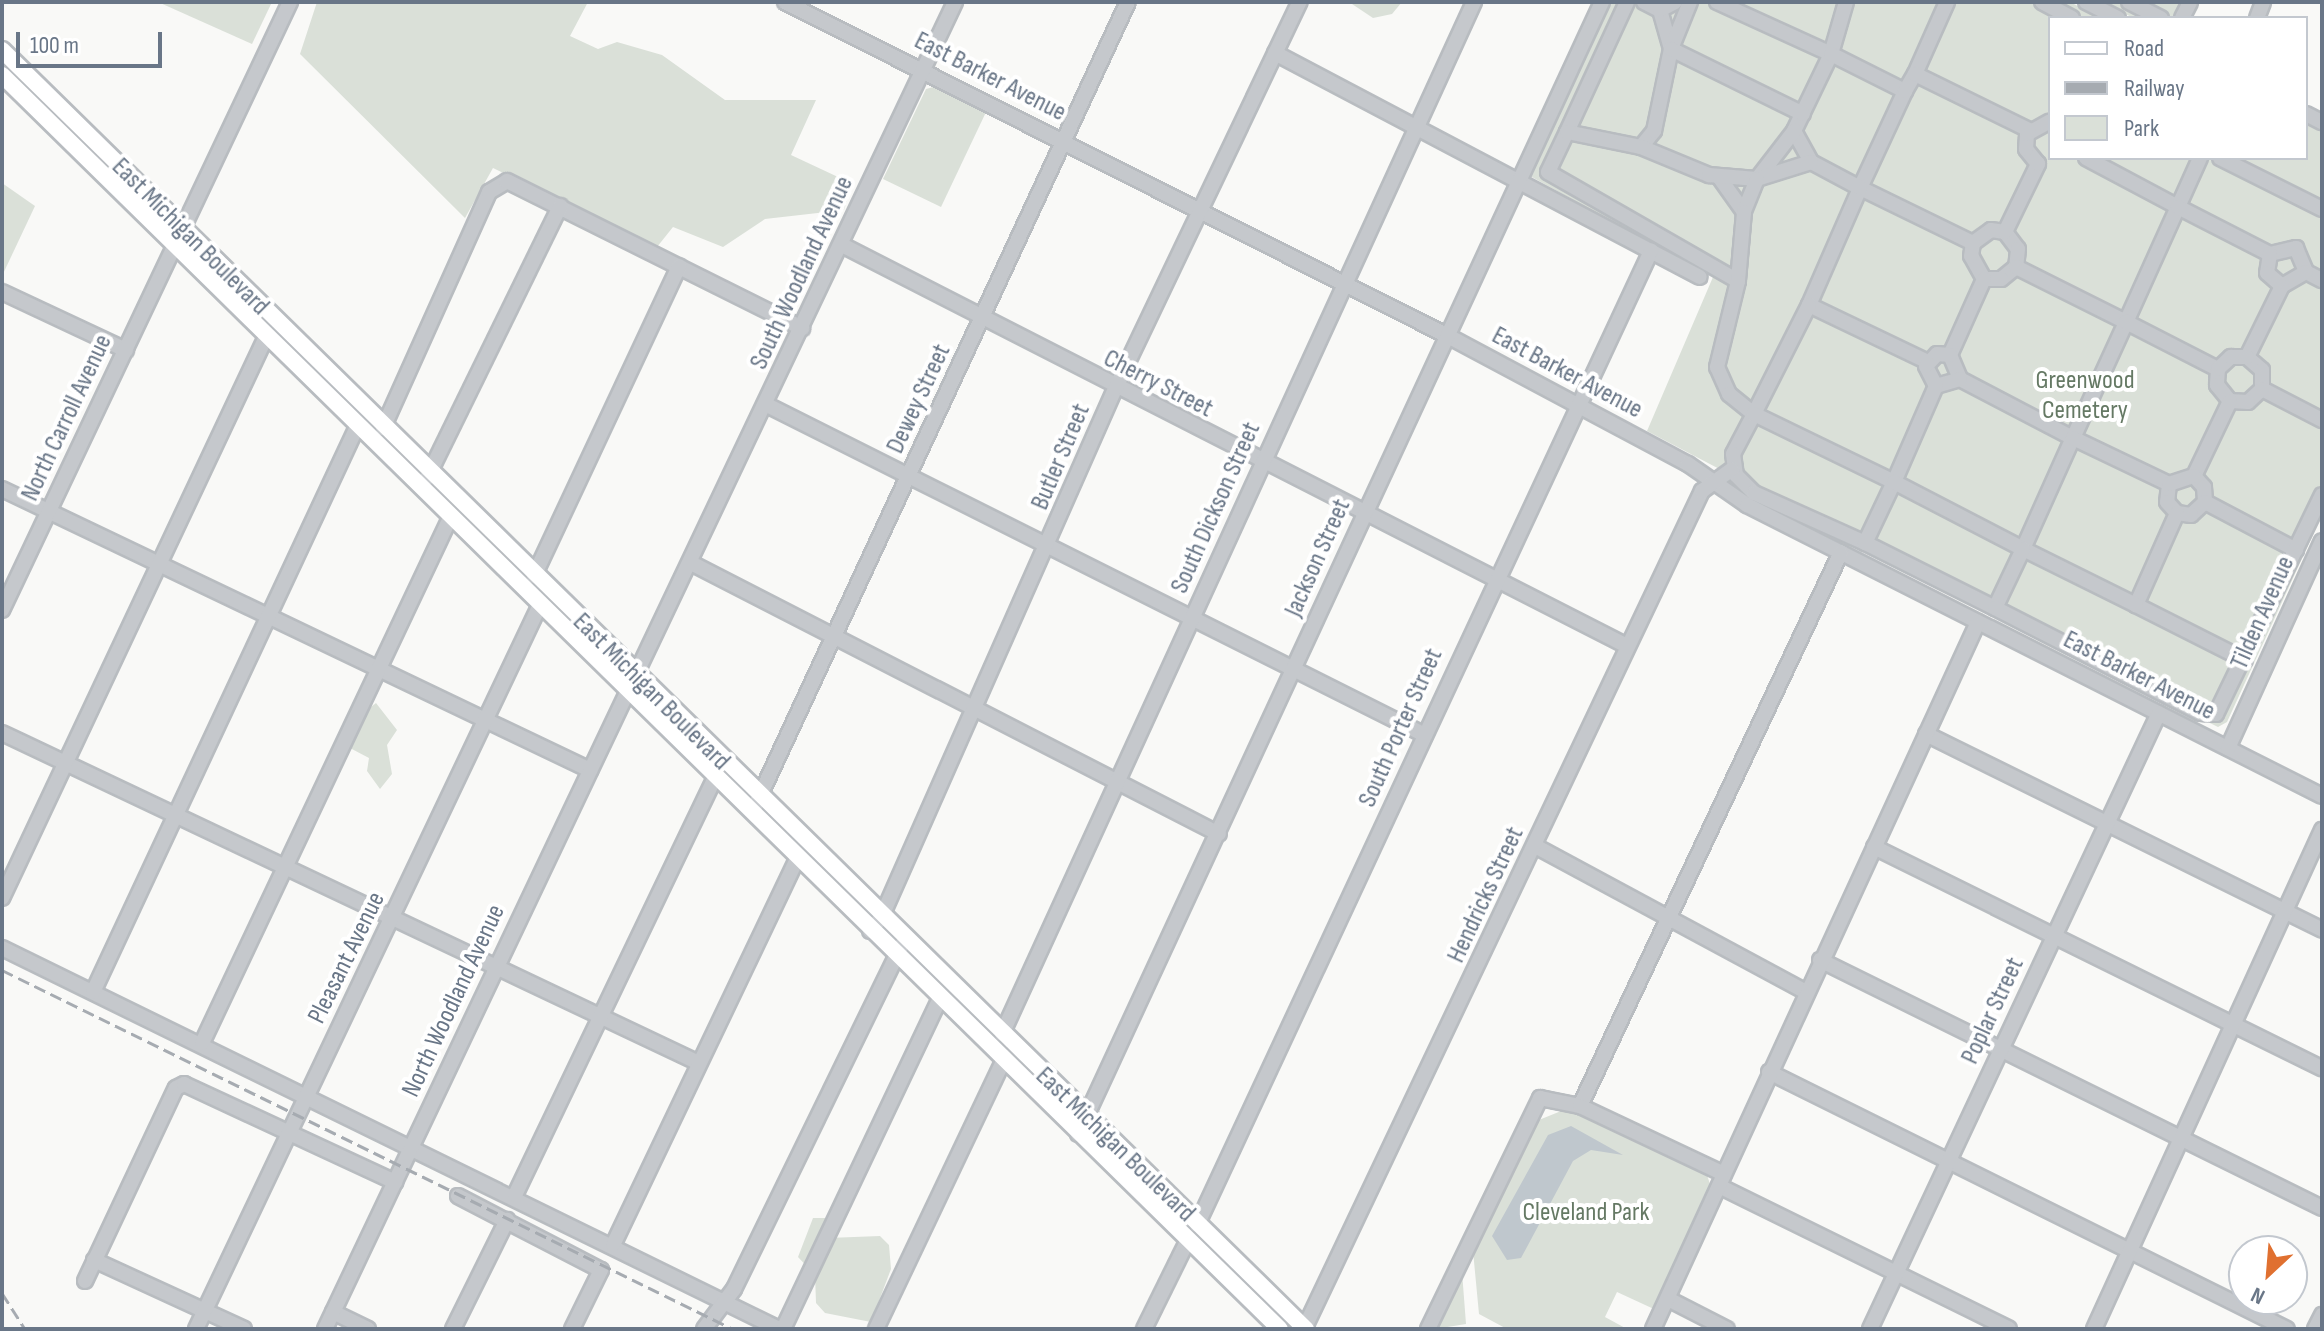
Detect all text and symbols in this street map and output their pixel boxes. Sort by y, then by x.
scale bar [20,16,166,66]
legend [2048,16,2308,160]
street label: East Barker Avenue [909,25,1071,129]
text: 100 m [30,31,79,60]
text: Road [2124,34,2164,63]
text: Railway [2124,74,2184,103]
text: Park [2124,114,2159,143]
street label: East Michigan Boulevard [105,152,275,322]
street label: South Woodland Avenue [744,172,860,374]
street label: East Barker Avenue [1486,320,1648,426]
street label: North Carroll Avenue [15,330,119,506]
street label: Dewey Street [880,339,958,459]
street label: Cherry Street [1098,343,1218,425]
park label: Greenwood Cemetery [2035,365,2135,426]
street label: Butler Street [1025,399,1097,515]
street label: South Dickson Street [1164,418,1268,598]
street label: Jackson Street [1278,494,1358,622]
street label: Tilden Avenue [2224,552,2302,674]
street label: East Michigan Boulevard [566,607,736,777]
street label: East Barker Avenue [2058,624,2220,728]
street label: South Porter Street [1352,644,1450,812]
street label: Hendricks Street [1441,822,1531,968]
street label: Pleasant Avenue [302,887,392,1029]
street label: North Woodland Avenue [396,900,512,1102]
street label: Poplar Street [1955,953,2031,1069]
street label: East Michigan Boulevard [1029,1061,1201,1229]
park label: Cleveland Park [1522,1197,1650,1229]
north arrow [2228,1235,2308,1315]
text: N [2247,1281,2269,1310]

